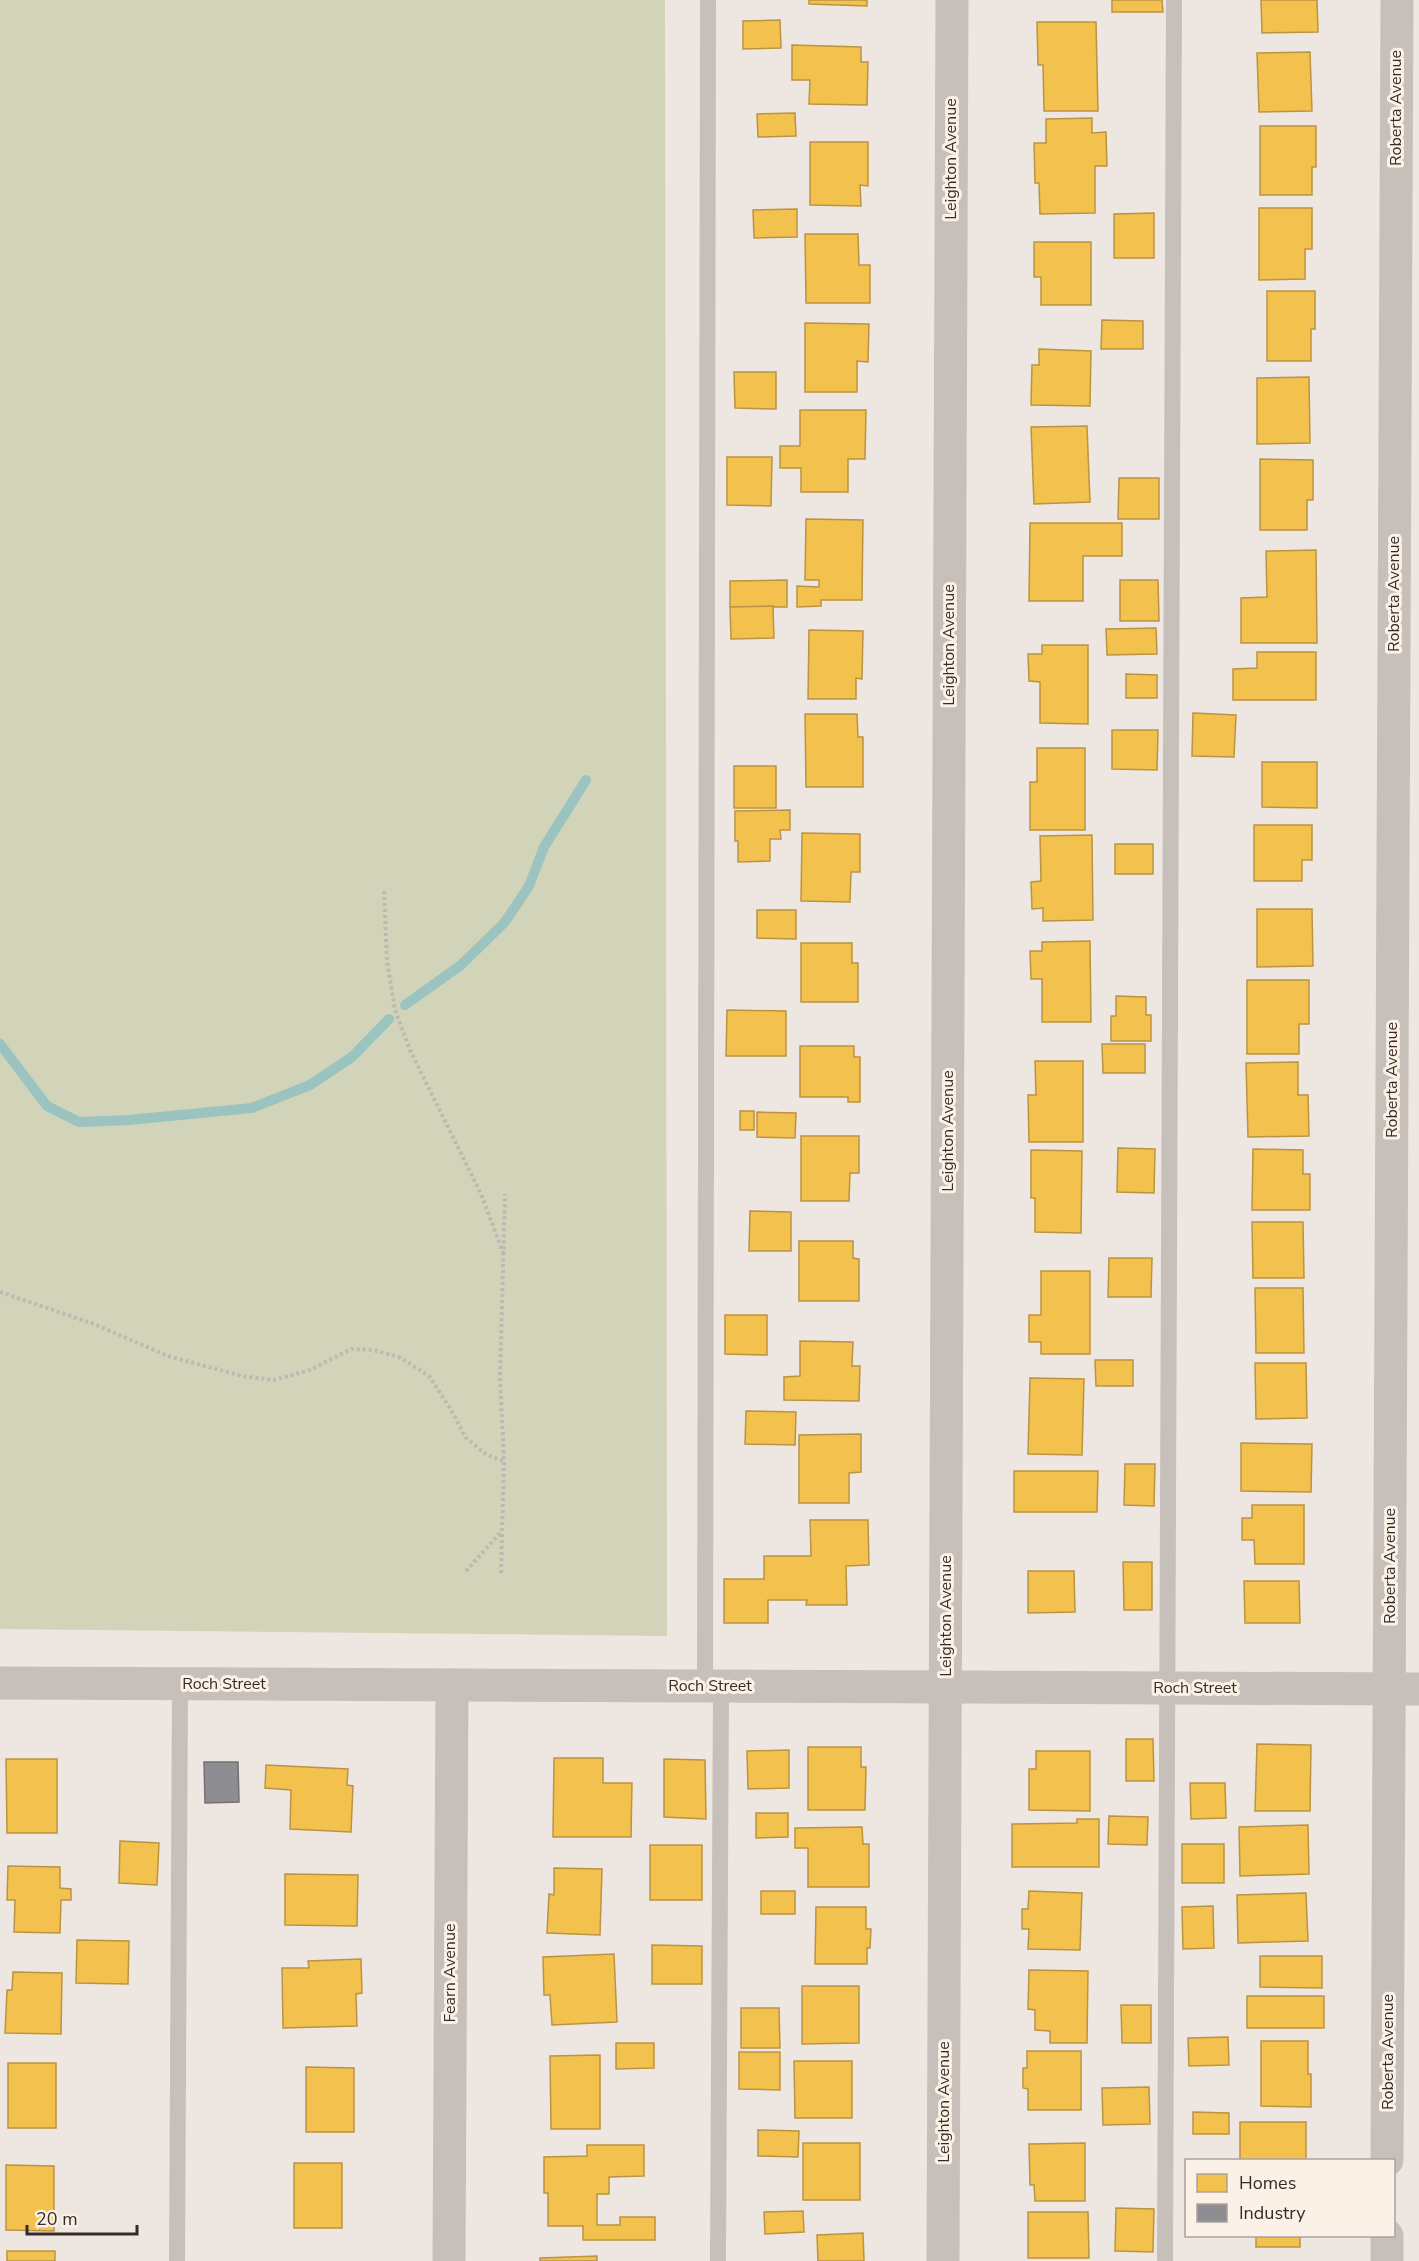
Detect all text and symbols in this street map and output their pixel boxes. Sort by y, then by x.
street label: Roberta Avenue [1385,50,1407,166]
street label: Leighton Avenue [940,98,962,220]
street label: Roberta Avenue [1383,536,1405,652]
street label: Leighton Avenue [938,584,960,706]
street label: Roberta Avenue [1381,1022,1403,1138]
street label: Leighton Avenue [937,1070,959,1192]
street label: Roberta Avenue [1379,1508,1401,1624]
street label: Leighton Avenue [935,1555,957,1677]
street label: Roch Street [182,1673,266,1695]
street label: Roch Street [668,1675,752,1697]
street label: Roch Street [1153,1677,1237,1699]
street label: Fearn Avenue [439,1924,461,2022]
street label: Roberta Avenue [1377,1994,1399,2110]
street label: Leighton Avenue [933,2041,955,2163]
legend [1185,2159,1395,2237]
text: Homes [1239,2171,1296,2195]
scale bar [27,2198,136,2236]
text: Industry [1239,2201,1306,2225]
text: 20 m [36,2207,78,2231]

